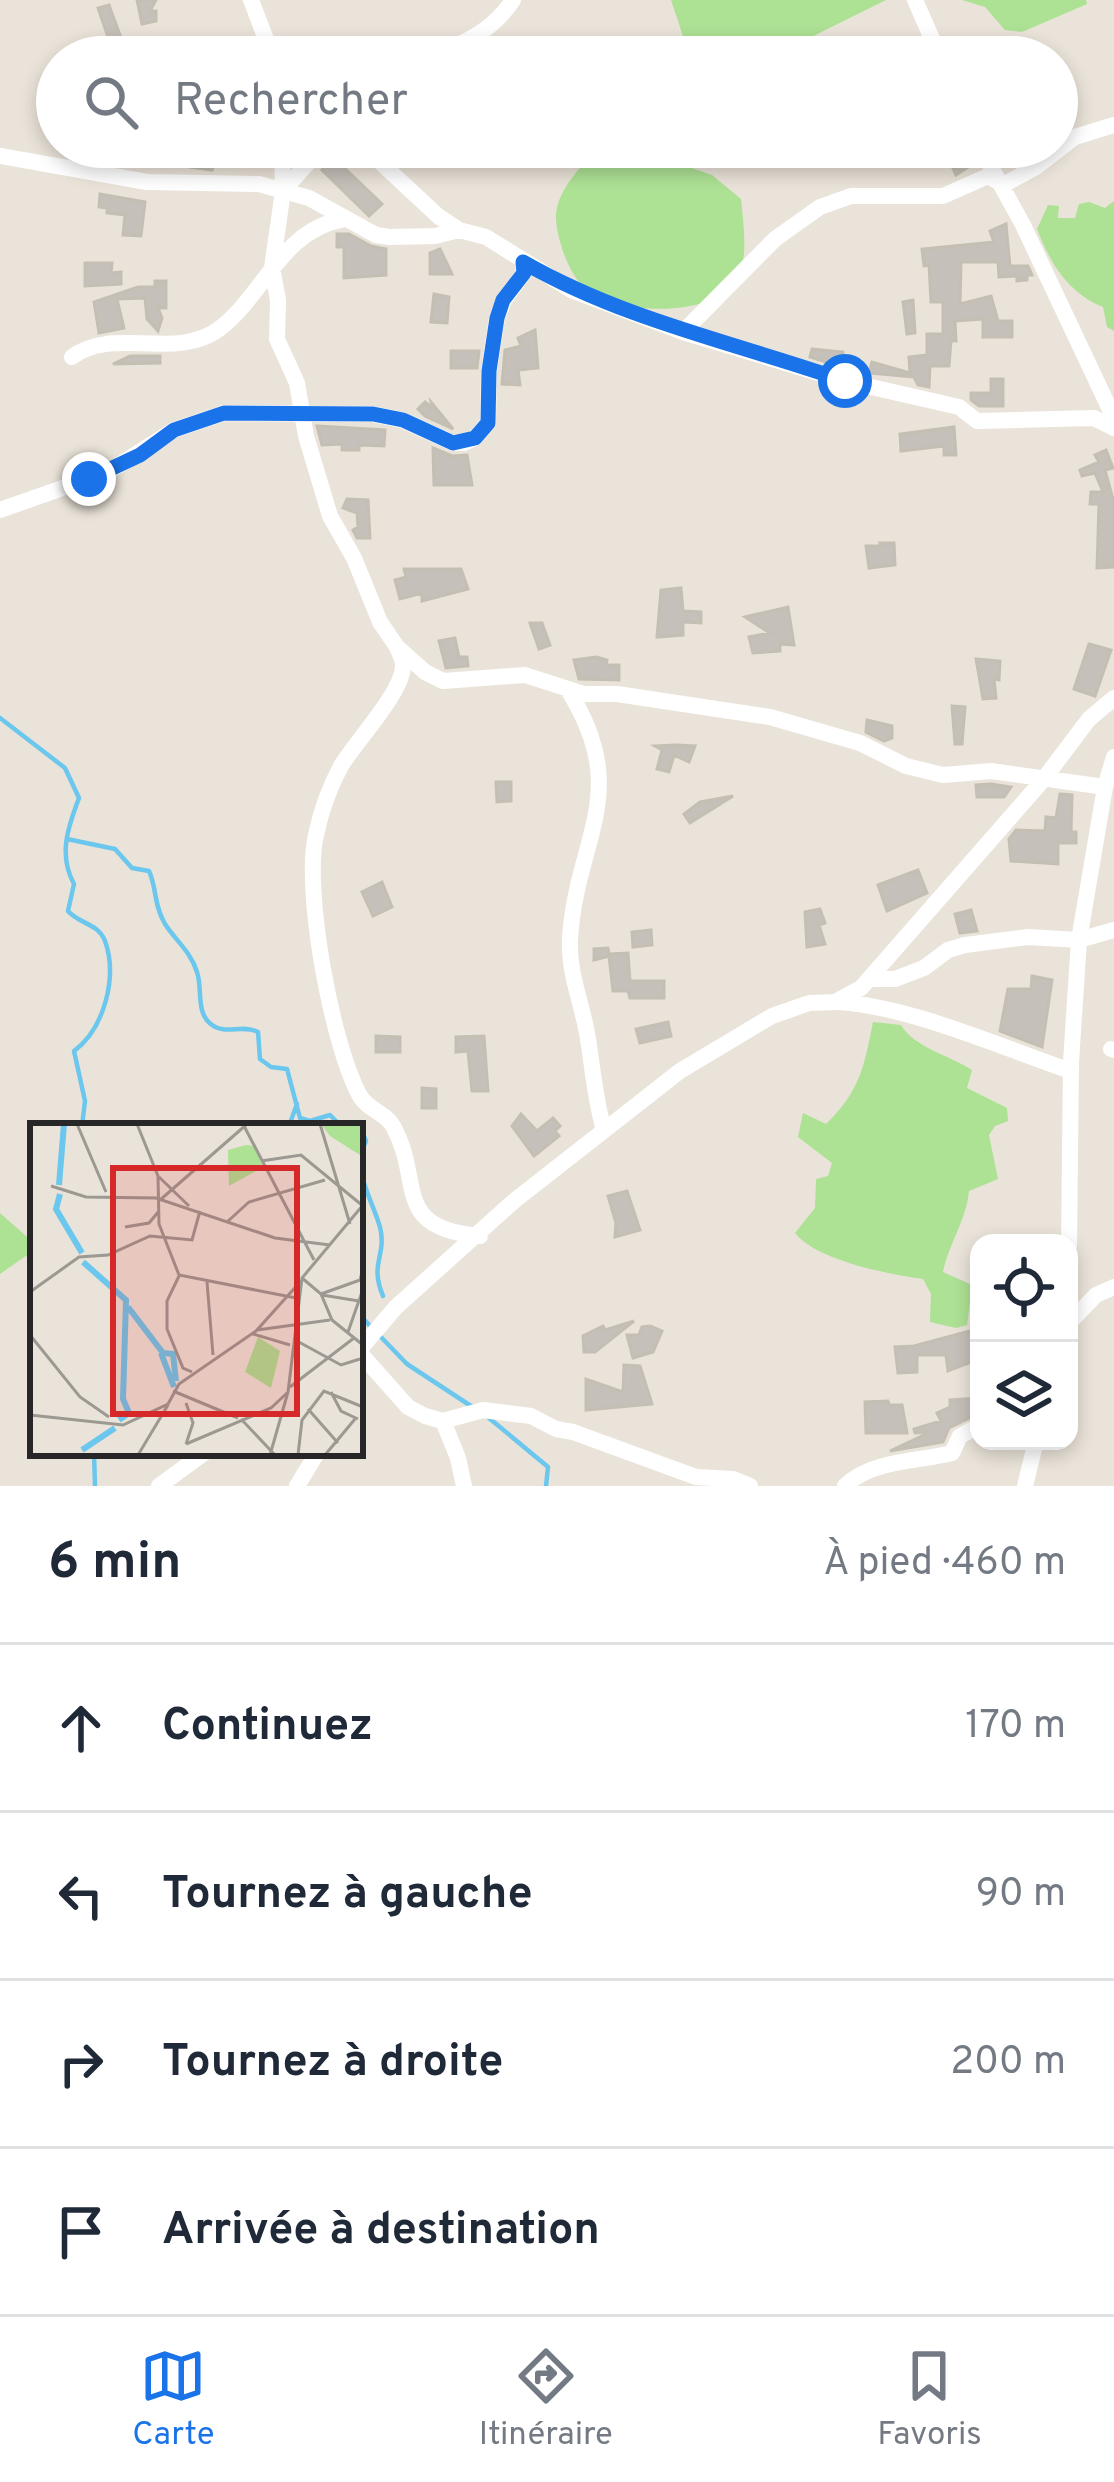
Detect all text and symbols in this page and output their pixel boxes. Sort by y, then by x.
search box [36,36,1078,168]
icon: search [78,69,144,135]
text: Rechercher [174,74,408,131]
route start [818,354,872,408]
route end [62,452,116,506]
inset map [30,1123,363,1456]
map controls [970,1234,1078,1450]
button: locate [970,1234,1078,1342]
button: layers [970,1342,1078,1450]
text: 6 min [48,1532,181,1597]
text: À pied · 460 m [823,1540,1066,1589]
icon: ahead [48,1695,114,1761]
text: Continuez [162,1699,373,1756]
text: 170 m [965,1703,1066,1752]
icon: left [48,1863,114,1929]
text: Tournez à gauche [162,1867,533,1924]
text: 90 m [976,1871,1066,1920]
icon: right [48,2031,114,2097]
text: Tournez à droite [162,2035,503,2092]
text: 200 m [950,2039,1066,2088]
icon: arrive [48,2199,114,2265]
text: Arrivée à destination [162,2203,600,2260]
tab: Carte [132,2343,215,2457]
tab: Itinéraire [479,2343,613,2457]
tab: Favoris [877,2343,982,2457]

